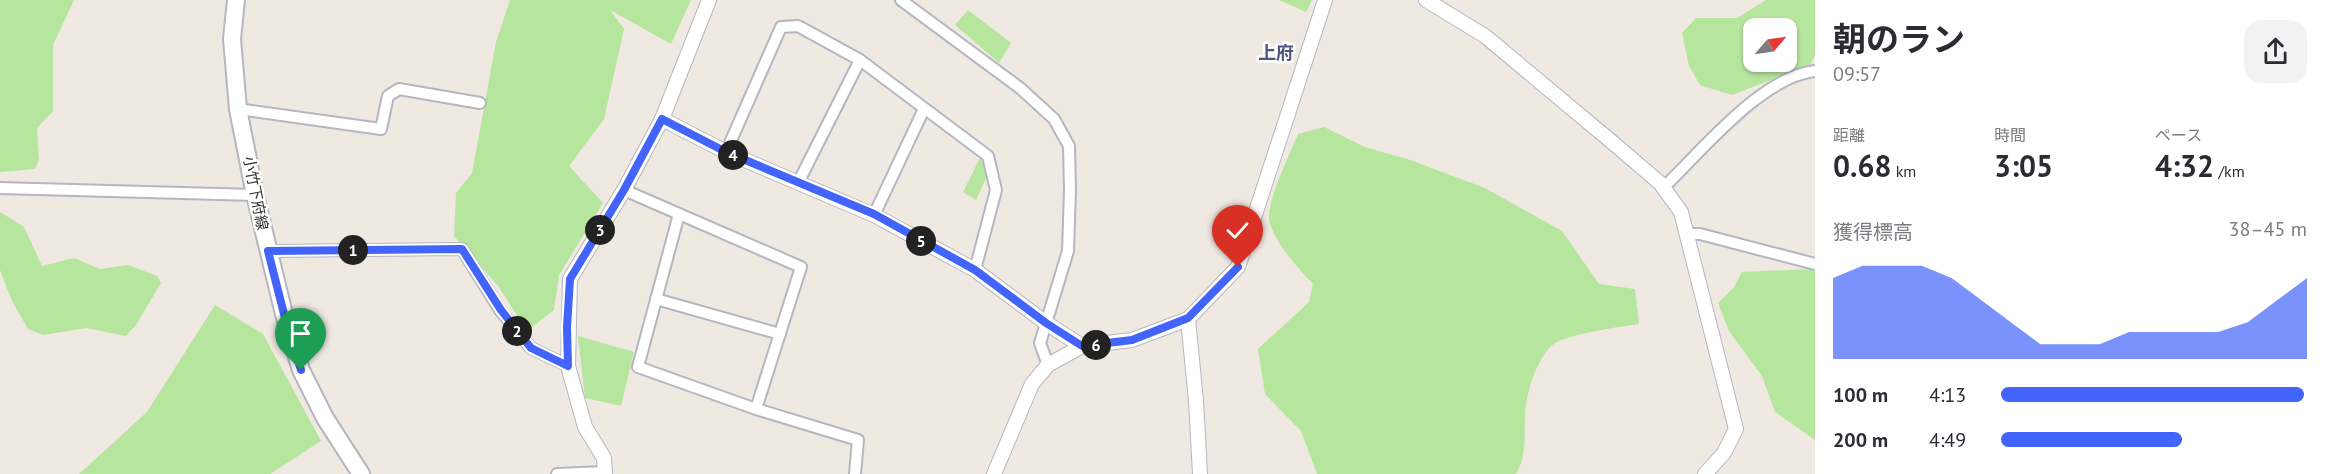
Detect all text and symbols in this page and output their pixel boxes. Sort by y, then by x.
text: 朝のラン [1833,17,1965,60]
north arrow [1743,18,1797,72]
map controls [1743,18,1797,72]
button: share [2244,20,2307,83]
district label: 上府 [1258,41,1294,64]
text: 09:57 [1833,61,1881,87]
text: 距離 [1833,125,1865,145]
text: 時間 [1994,125,2026,145]
text: ペース [2155,125,2202,145]
pin: 4 [718,140,748,170]
text: 4 [728,145,738,165]
text: 0.68 [1833,146,1891,185]
text: 3:05 [1994,146,2053,185]
text: 4:32 [2155,146,2214,185]
street label: 小竹下府線 [240,154,272,232]
text: km [1891,161,1916,181]
text: /km [2214,161,2245,181]
pin [1212,205,1263,267]
icon: check [1221,214,1254,247]
pin: 3 [585,215,615,245]
text: 38–45 m [2229,216,2307,242]
text: 獲得標高 [1833,219,1913,245]
text: 3 [595,220,605,240]
pin: 5 [906,226,936,256]
text: 5 [916,231,926,251]
pin: 1 [338,235,368,265]
text: 1 [348,240,358,260]
pin [275,308,326,370]
pin: 2 [502,316,532,346]
icon: arrive [284,317,317,350]
text: 2 [512,321,522,341]
pin: 6 [1081,330,1111,360]
text: 6 [1091,335,1101,355]
text: 100 m [1833,382,1888,408]
text: 4:13 [1929,382,1966,408]
text: 200 m [1833,427,1888,453]
text: 4:49 [1929,427,1966,453]

